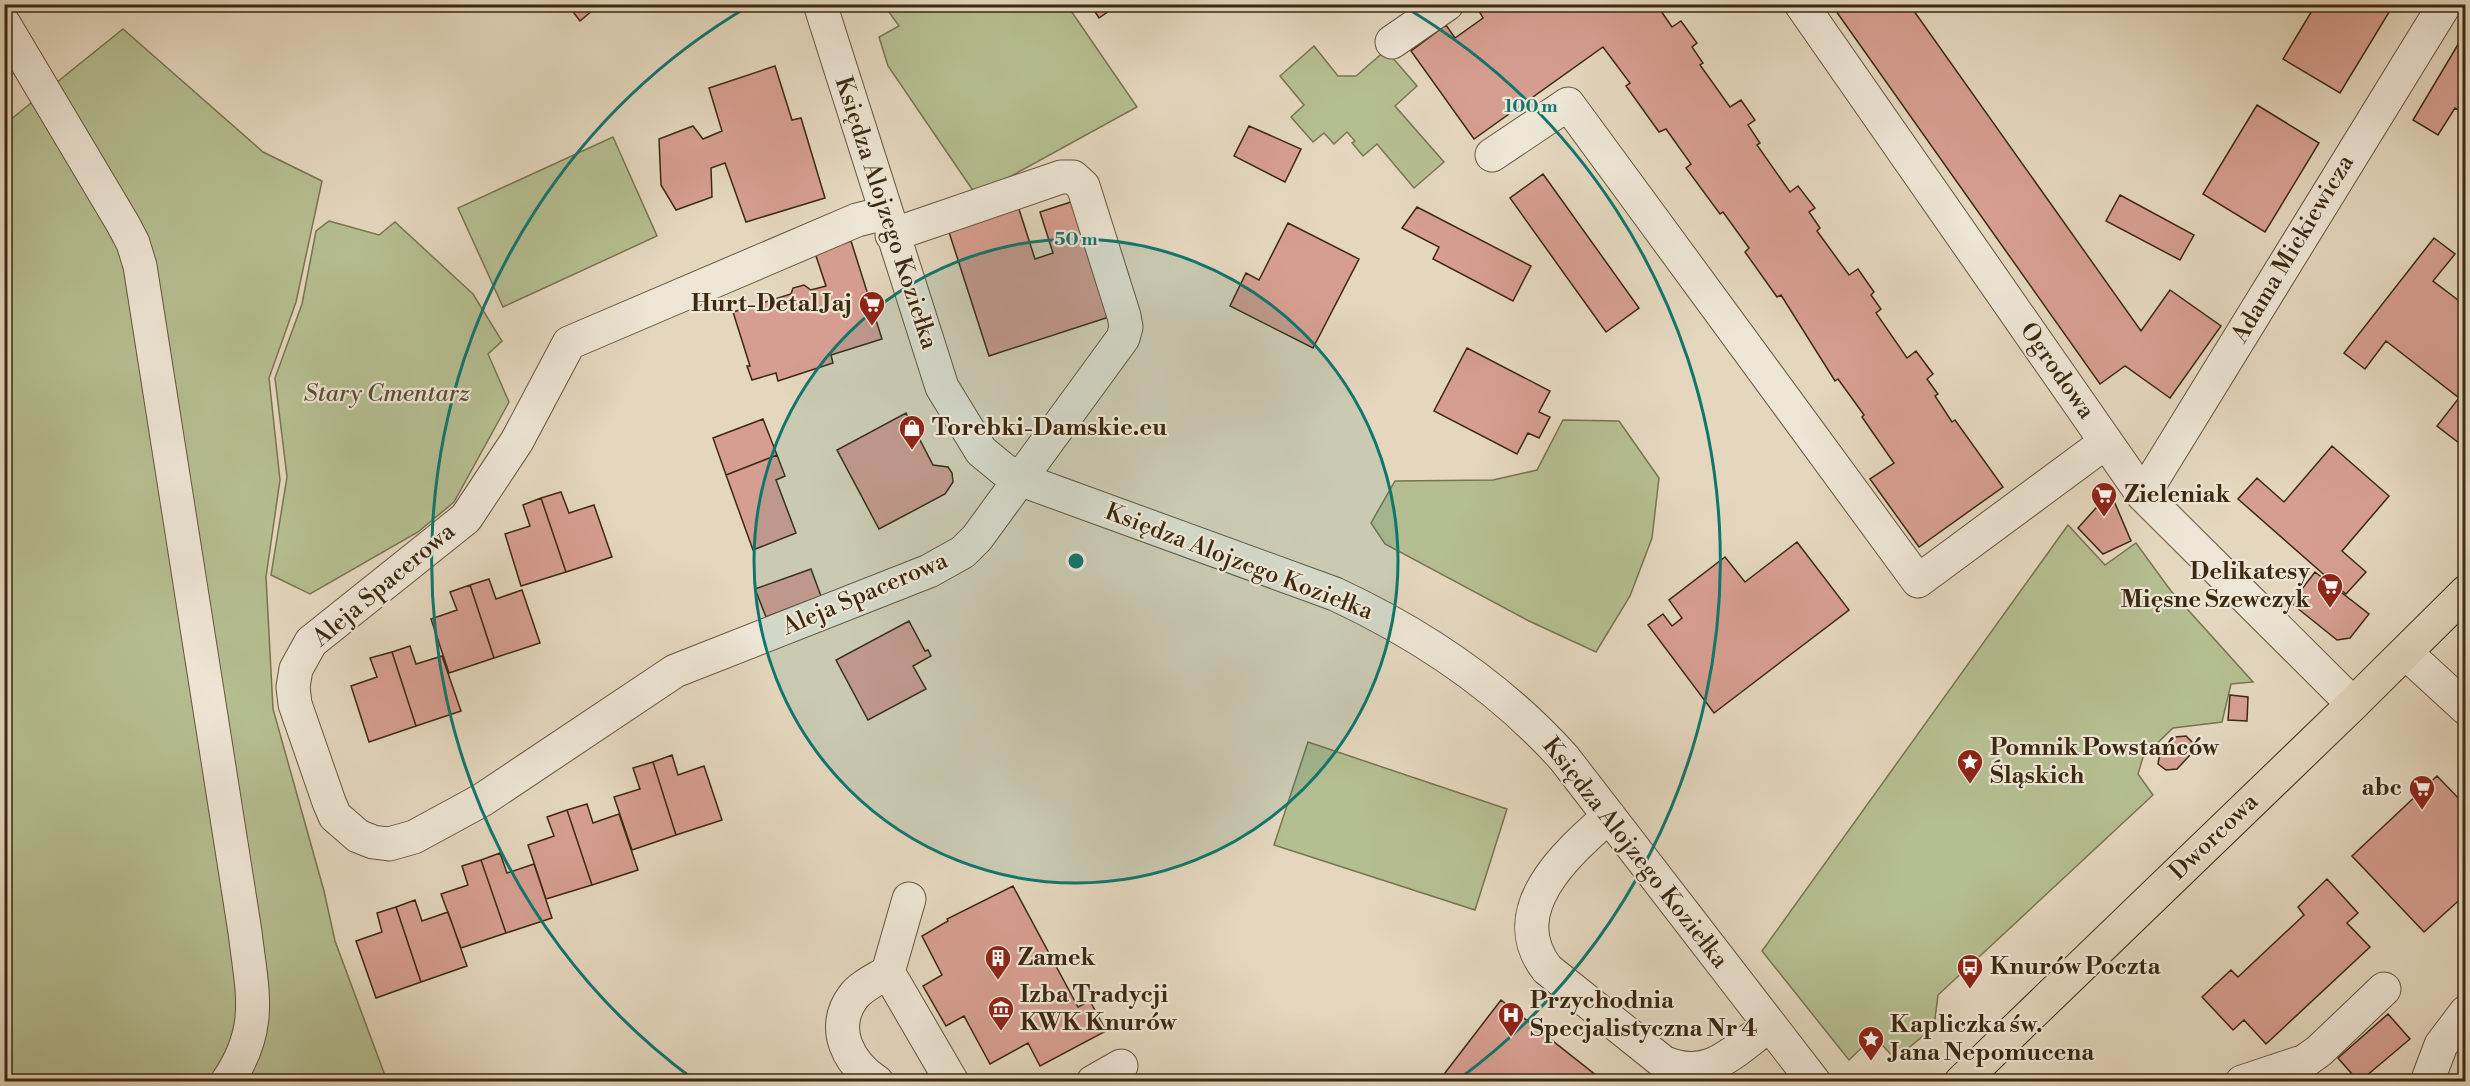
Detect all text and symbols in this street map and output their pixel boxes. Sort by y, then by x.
street label: Księdza Alojzego Koziełka [828,73,945,354]
text: 100 m [1504,95,1558,118]
street label: Adama Mickiewicza [2225,149,2361,349]
text: 50 m [1054,228,1098,251]
place label: Hurt-Detal Jaj [691,289,852,319]
supermarket icon: Hurt-Detal Jaj [857,289,887,327]
street label: Ogrodowa [2013,317,2102,426]
park label: Stary Cmentarz [304,379,470,409]
shop icon: Torebki-Damskie.eu [897,413,927,451]
place label: Torebki-Damskie.eu [932,413,1167,443]
supermarket icon: Zieleniak [2089,480,2119,518]
place label: Zieleniak [2124,480,2232,510]
street label: Księdza Alojzego Koziełka [1101,497,1378,627]
street label: Aleja Spacerowa [306,516,462,654]
street label: Aleja Spacerowa [777,545,953,643]
centre of rings [1066,551,1086,571]
place label: Delikatesy Mięsne Szewczyk [2121,557,2311,615]
supermarket icon: Delikatesy Mięsne Szewczyk [2315,571,2345,609]
street label: Księdza Alojzego Koziełka [1536,732,1735,975]
place label: Pomnik Powstańców Śląskich [1990,733,2220,791]
place icon: Pomnik Powstańców Śląskich [1955,747,1985,785]
place label: abc [2361,773,2402,803]
supermarket icon: abc [2407,773,2437,811]
street label: Dworcowa [2163,787,2266,887]
building icon: Zamek [983,943,1013,981]
place label: Zamek [1018,943,1097,973]
bus stop icon: Knurów Poczta [1955,952,1985,990]
place label: Knurów Poczta [1990,952,2162,982]
place label: Izba Tradycji KWK Knurów [1020,980,1178,1038]
place label: Przychodnia Specjalistyczna Nr 4 [1530,986,1757,1044]
museum icon: Izba Tradycji KWK Knurów [986,994,1016,1032]
hospital icon: Przychodnia Specjalistyczna Nr 4 [1496,1000,1526,1038]
place label: Kapliczka św. Jana Nepomucena [1887,1010,2095,1068]
place icon: Kapliczka św. Jana Nepomucena [1856,1024,1886,1062]

